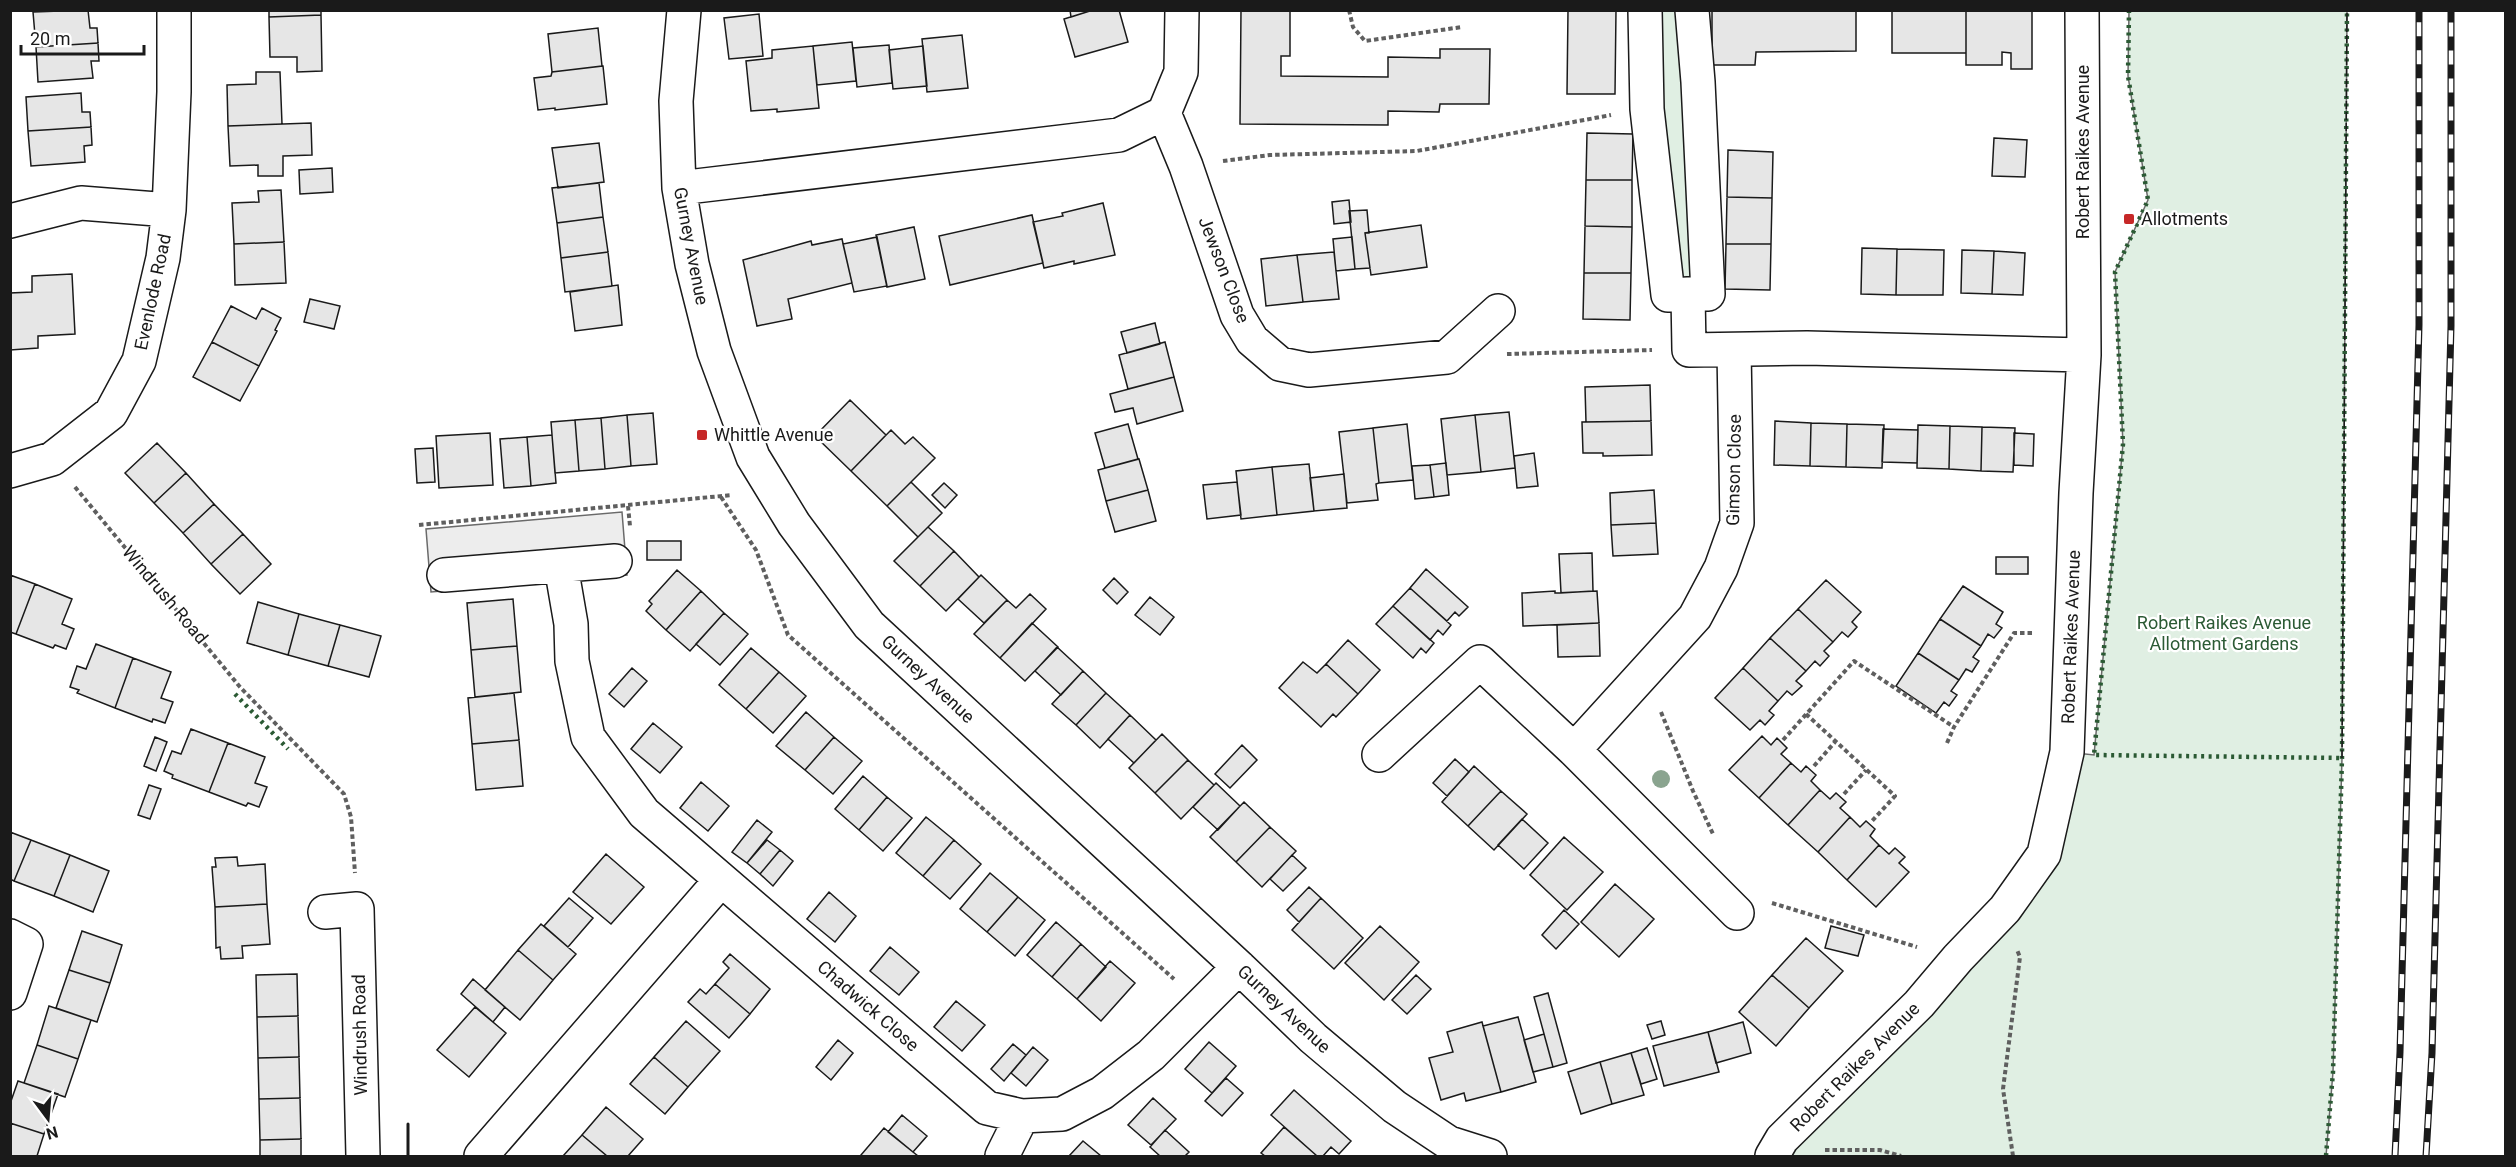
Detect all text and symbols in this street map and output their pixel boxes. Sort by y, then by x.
scale bar [21,18,144,56]
text: 20 m [30,28,70,49]
street label: Robert Raikes Avenue [2072,65,2093,239]
street label: Gurney Avenue [670,185,713,307]
place label: Allotments [2141,208,2228,229]
marker: Allotments [2122,212,2136,226]
street label: Jewson Close [1195,214,1254,326]
street label: Evenlode Road [130,232,175,352]
street label: Gimson Close [1722,414,1745,526]
place label: Whittle Avenue [714,424,833,445]
marker: Whittle Avenue [695,428,709,442]
street label: Windrush Road [118,541,212,648]
street label: Robert Raikes Avenue [2057,550,2084,724]
park label: Robert Raikes Avenue Allotment Gardens [2137,612,2311,654]
street label: Gurney Avenue [877,630,979,727]
street label: Chadwick Close [813,956,923,1055]
street label: Gurney Avenue [1233,960,1335,1057]
street label: Windrush Road [348,974,371,1096]
street label: Robert Raikes Avenue [1786,998,1924,1136]
north arrow [18,1089,78,1149]
text: N [44,1122,60,1144]

